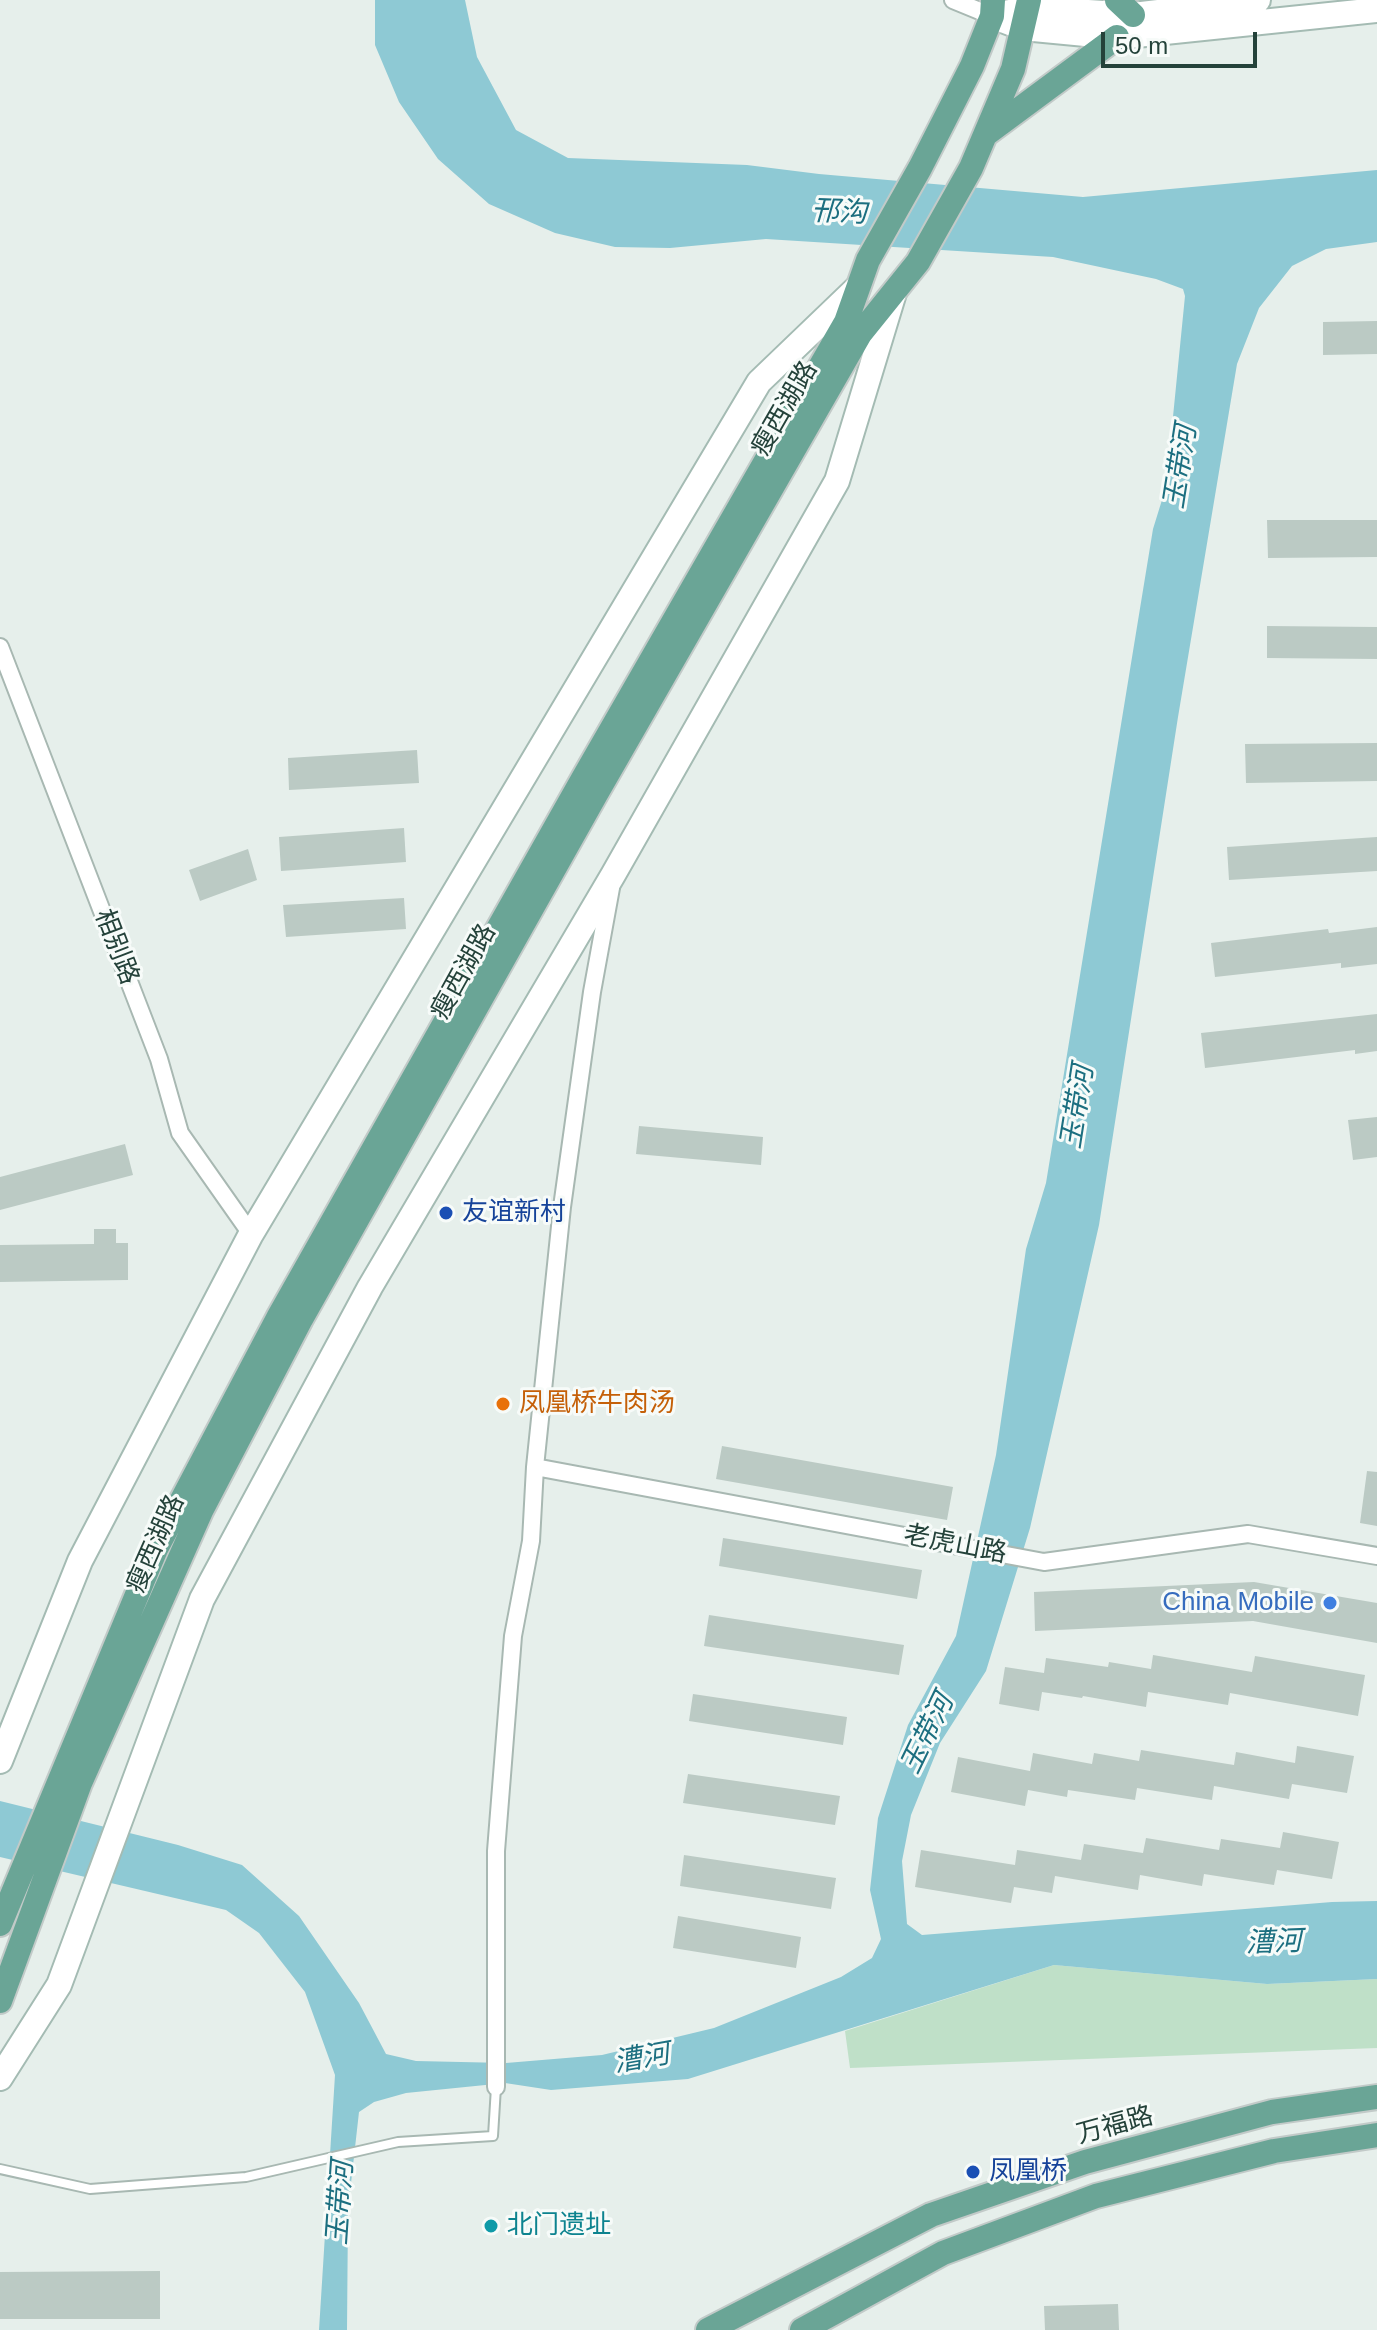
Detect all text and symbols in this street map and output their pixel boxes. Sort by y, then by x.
scale bar [1105,16,1261,66]
text: 50 m [1115,32,1168,59]
water label: 邗沟 [810,195,868,231]
street label: 瘦西湖路 [745,356,825,462]
water label: 玉带河 [1158,423,1204,511]
street label: 相别路 [87,905,145,989]
street label: 瘦西湖路 [425,919,503,1025]
water label: 玉带河 [1055,1063,1101,1151]
place label: 友谊新村 [462,1197,566,1229]
marker: 友谊新村 [437,1204,455,1222]
place label: 凤凰桥牛肉汤 [519,1388,675,1420]
marker: 凤凰桥牛肉汤 [494,1395,512,1413]
street label: 瘦西湖路 [121,1490,191,1598]
street label: 老虎山路 [901,1520,1009,1570]
place label: China Mobile [1162,1587,1314,1619]
marker: China Mobile [1321,1594,1339,1612]
water label: 玉带河 [894,1689,962,1779]
water label: 漕河 [1245,1925,1303,1961]
water label: 漕河 [612,2038,672,2080]
street label: 万福路 [1073,2101,1157,2151]
place label: 凤凰桥 [989,2156,1067,2188]
water label: 玉带河 [321,2160,361,2246]
marker: 凤凰桥 [964,2163,982,2181]
place label: 北门遗址 [507,2210,611,2242]
marker: 北门遗址 [482,2217,500,2235]

